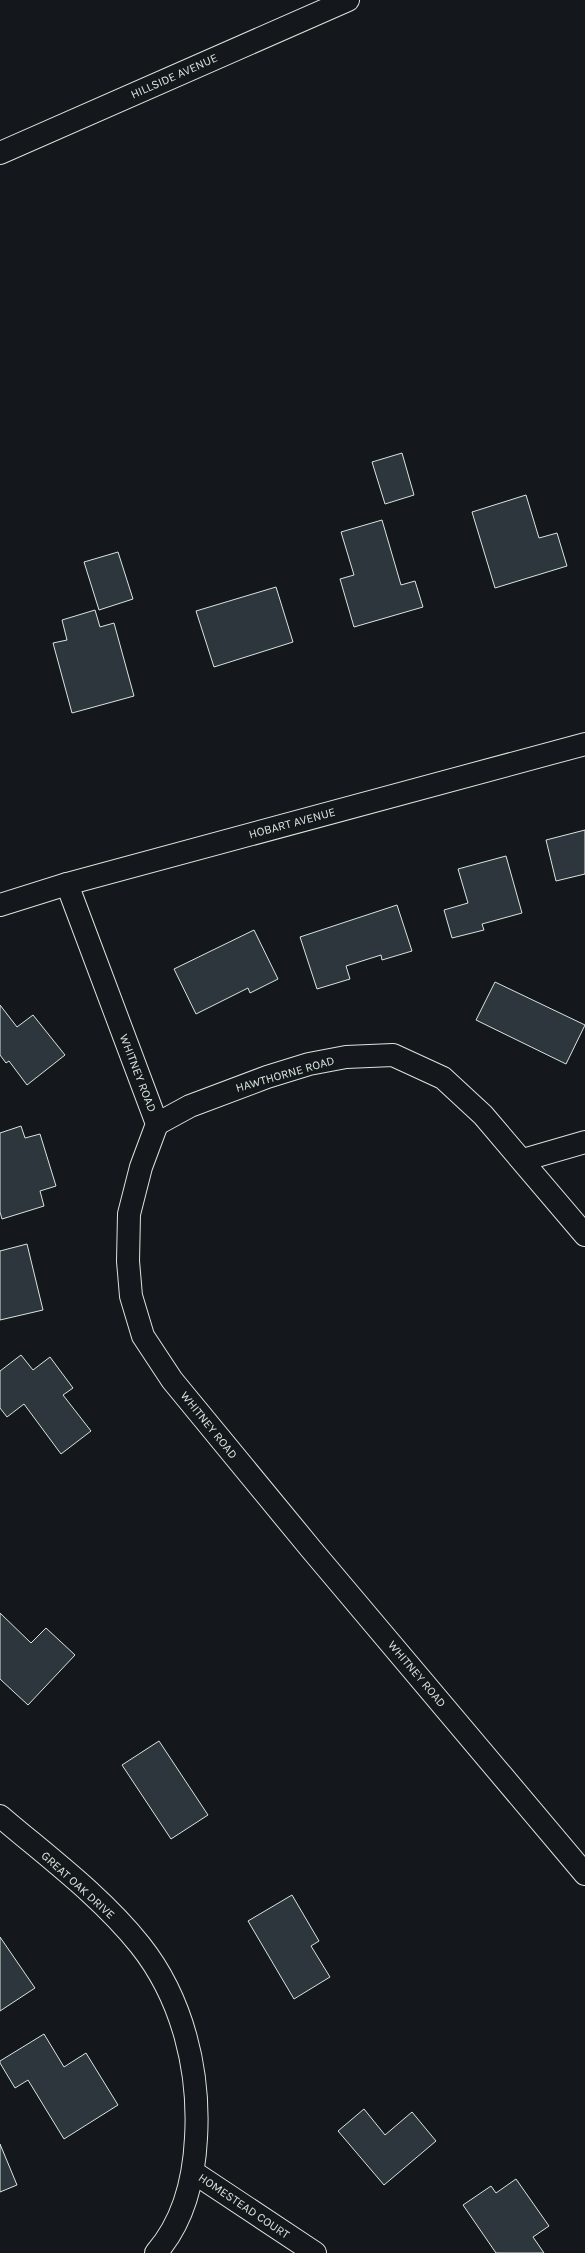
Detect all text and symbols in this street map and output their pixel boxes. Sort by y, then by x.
street label: HILLSIDE AVENUE [128,51,220,101]
street label: HOBART AVENUE [247,805,337,841]
street label: WHITNEY ROAD [117,1032,159,1114]
street label: HAWTHORNE ROAD [234,1053,336,1095]
street label: WHITNEY ROAD [178,1389,240,1461]
street label: WHITNEY ROAD [385,1638,449,1710]
street label: GREAT OAK DRIVE [38,1848,118,1922]
street label: HOMESTEAD COURT [196,2170,292,2242]

